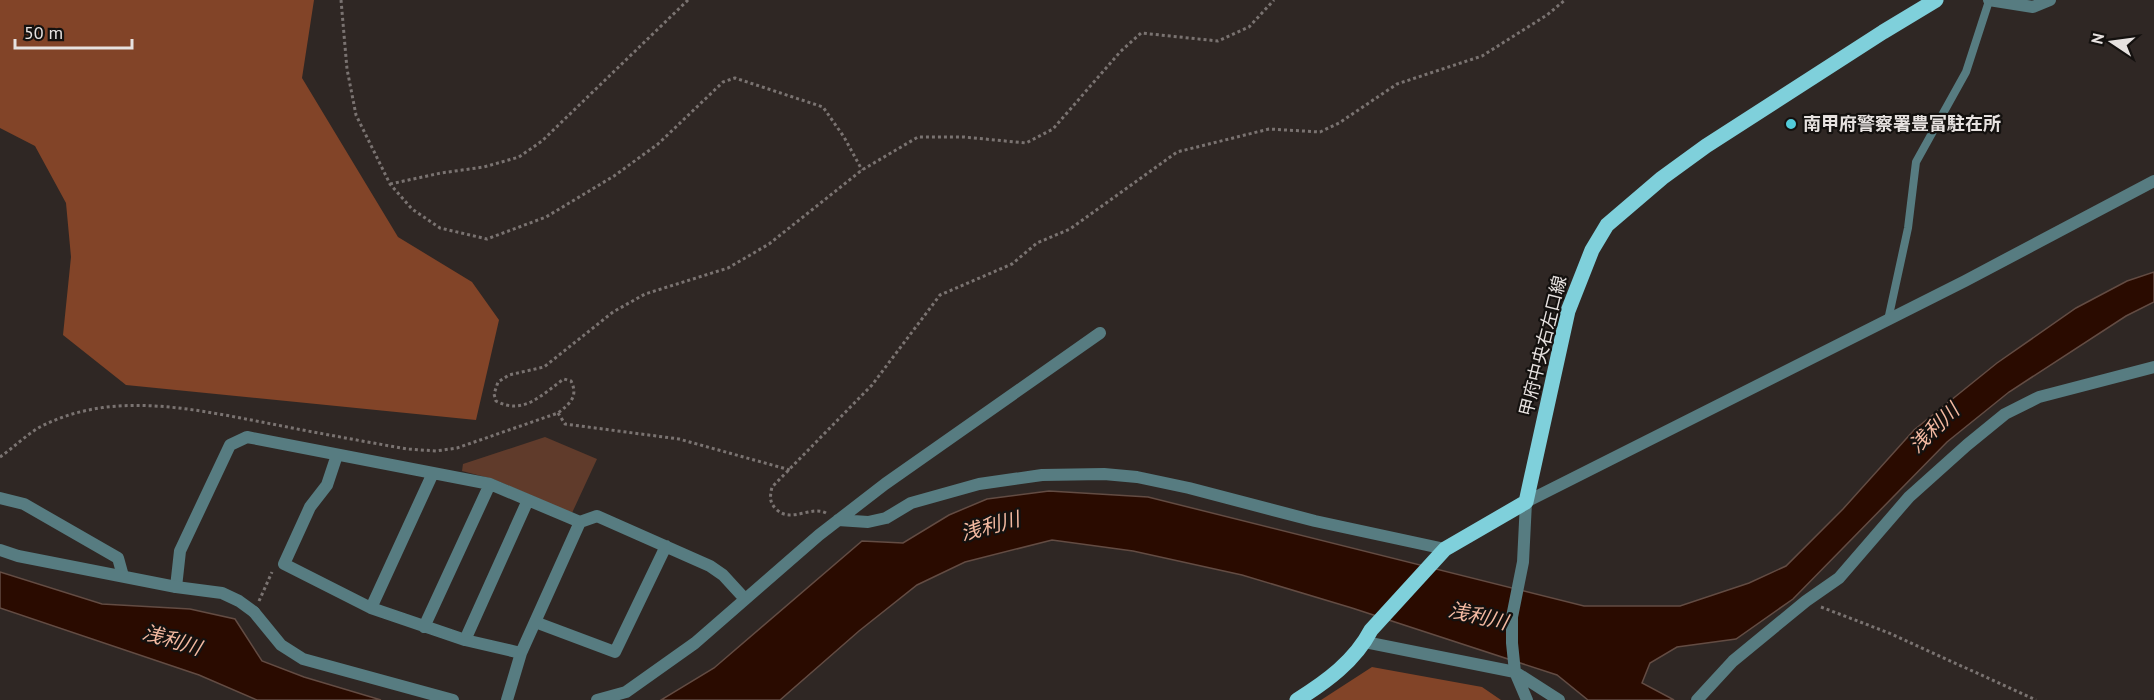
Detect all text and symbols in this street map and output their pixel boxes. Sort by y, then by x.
scale bar [15,12,132,50]
north arrow [2082,12,2142,72]
text: 50 m [24,21,63,44]
text: N [2086,31,2108,46]
place label: 南甲府警察署豊富駐在所 [1803,112,2001,135]
marker: 南甲府警察署豊富駐在所 [1784,117,1798,131]
street label: 甲府中央右左口線 [1514,273,1571,419]
water label: 浅利川 [1903,396,1966,458]
water label: 浅利川 [958,505,1024,546]
water label: 浅利川 [1446,597,1512,636]
water label: 浅利川 [140,619,206,662]

